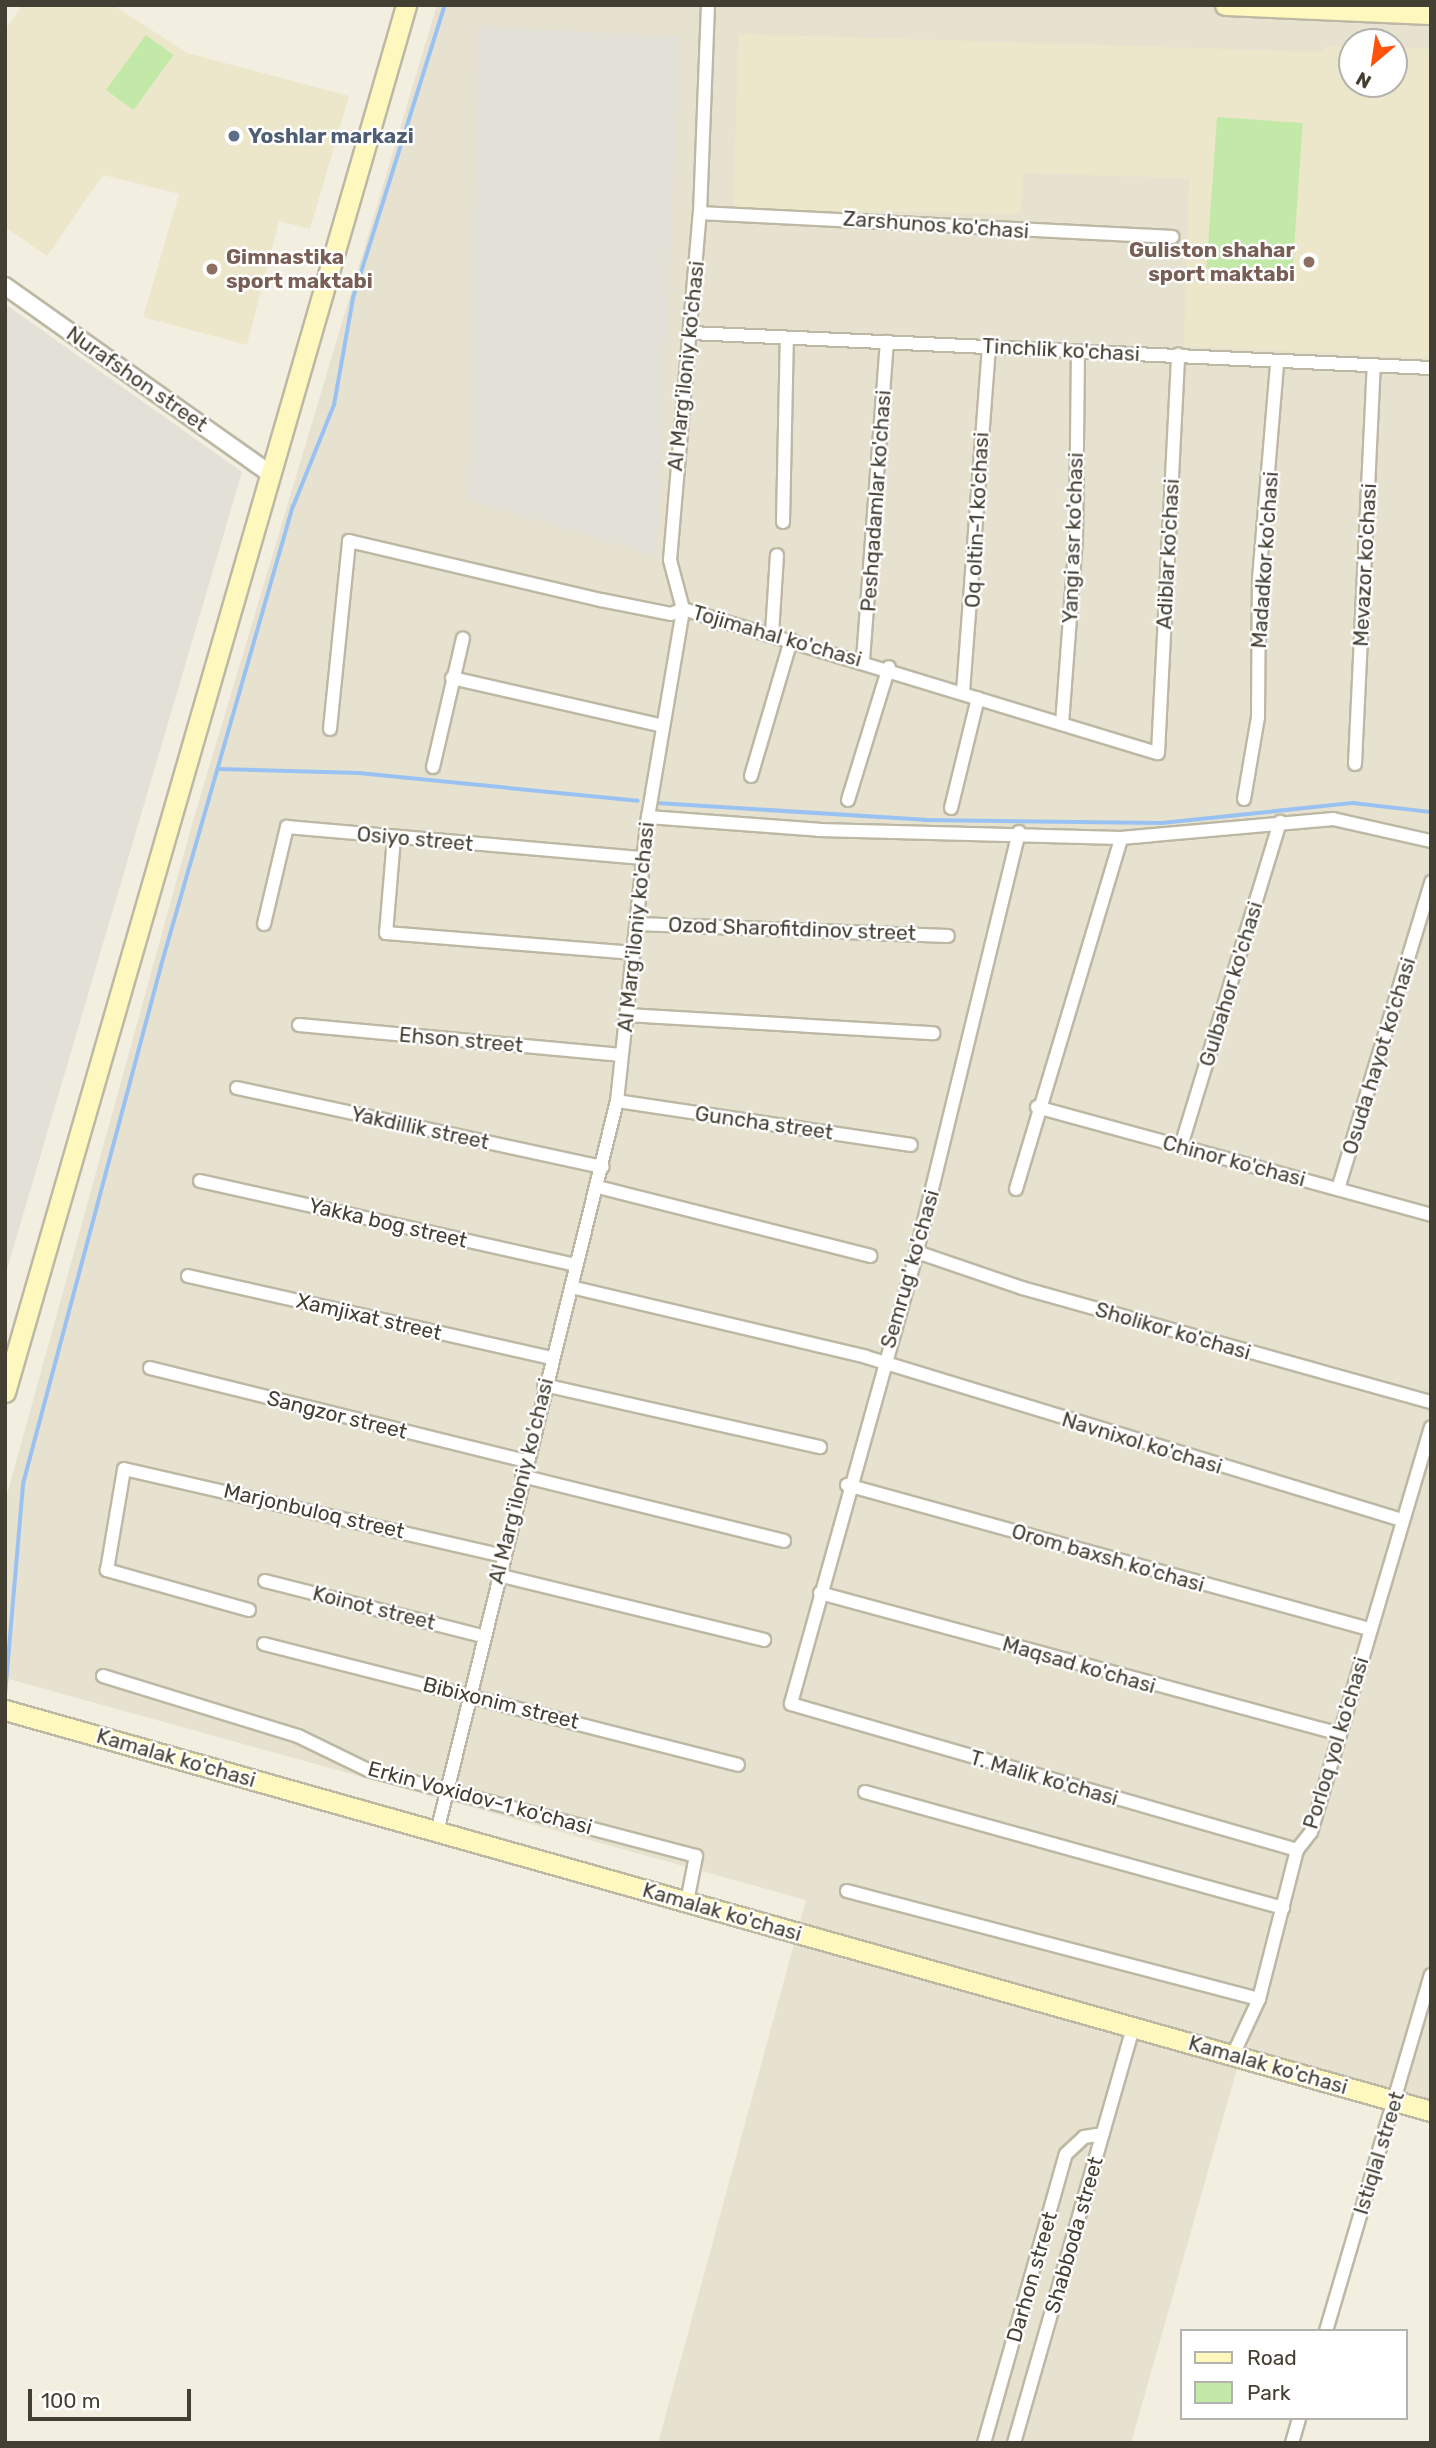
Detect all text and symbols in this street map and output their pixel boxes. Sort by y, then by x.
north arrow [1338,28,1408,98]
text: N [1352,67,1375,93]
place label: Yoshlar markazi [248,123,414,149]
marker: Yoshlar markazi [226,128,242,144]
street label: Zarshunos ko'chasi [842,206,1030,244]
place label: Guliston shahar sport maktabi [1129,237,1295,287]
place label: Gimnastika sport maktabi [226,244,373,294]
marker: Guliston shahar sport maktabi [1301,254,1317,270]
street label: Al Marg'iloniy ko'chasi [662,259,710,473]
marker: Gimnastika sport maktabi [204,261,220,277]
street label: Nurafshon street [62,321,212,437]
street label: Tinchlik ko'chasi [981,333,1141,367]
street label: Peshqadamlar ko'chasi [856,389,896,613]
street label: Oq oltin-1 ko'chasi [960,431,994,609]
street label: Yangi asr ko'chasi [1057,452,1089,624]
street label: Madadkor ko'chasi [1246,470,1284,650]
street label: Adiblar ko'chasi [1151,478,1185,630]
street label: Mevazor ko'chasi [1348,482,1382,648]
street label: Tojimahal ko'chasi [689,600,865,672]
street label: Al Marg'iloniy ko'chasi [612,820,660,1034]
street label: Osiyo street [356,821,474,857]
street label: Gulbahor ko'chasi [1194,898,1268,1070]
street label: Ozod Sharofitdinov street [667,912,917,946]
street label: Osuda hayot ko'chasi [1337,954,1421,1158]
street label: Ehson street [398,1022,524,1058]
street label: Yakdillik street [349,1101,491,1155]
street label: Guncha street [693,1101,835,1145]
street label: Chinor ko'chasi [1160,1130,1308,1192]
street label: Semrug' ko'chasi [875,1187,945,1351]
street label: Yakka bog street [306,1193,470,1253]
street label: Xamjixat street [294,1288,444,1346]
street label: Sholikor ko'chasi [1092,1297,1254,1365]
street label: Al Marg'iloniy ko'chasi [483,1375,559,1587]
street label: Sangzor street [264,1385,410,1445]
street label: Navnixol ko'chasi [1059,1407,1225,1479]
street label: Marjonbuloq street [221,1478,407,1544]
street label: Orom baxsh ko'chasi [1009,1518,1207,1598]
street label: Koinot street [310,1581,438,1635]
street label: Maqsad ko'chasi [999,1631,1159,1699]
street label: Porloq yol ko'chasi [1298,1654,1374,1832]
street label: Bibixonim street [420,1671,582,1735]
street label: Kamalak ko'chasi [93,1723,259,1793]
street label: T. Malik ko'chasi [967,1745,1121,1811]
street label: Erkin Voxidov-1 ko'chasi [365,1756,595,1840]
street label: Kamalak ko'chasi [639,1877,805,1947]
street label: Kamalak ko'chasi [1185,2030,1351,2100]
street label: Istiqlal street [1348,2088,1410,2218]
street label: Shabboda street [1040,2154,1108,2316]
street label: Darhon street [1001,2209,1063,2345]
legend [1180,2329,1408,2420]
text: Road [1247,2345,1297,2370]
scale bar [32,2374,194,2418]
text: Park [1247,2380,1291,2405]
text: 100 m [41,2388,100,2413]

